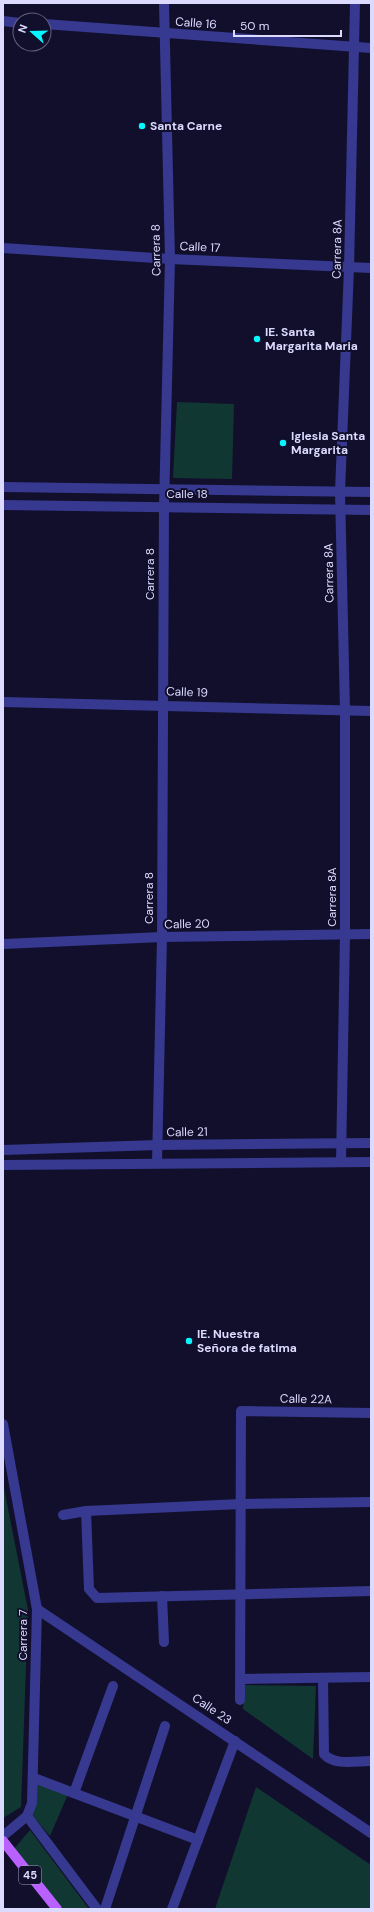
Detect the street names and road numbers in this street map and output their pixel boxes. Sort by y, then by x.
street label: Calle 16 [175,14,217,32]
street label: Carrera 8A [328,219,346,279]
street label: Carrera 8 [148,224,164,276]
street label: Calle 17 [179,238,221,256]
street label: Calle 18 [166,486,208,502]
street label: Carrera 8A [320,543,338,603]
street label: Carrera 8 [142,548,158,600]
street label: Calle 19 [166,683,208,701]
street label: Carrera 8A [324,867,340,927]
street label: Carrera 8 [141,872,157,924]
street label: Calle 20 [164,916,210,932]
street label: Calle 21 [166,1124,208,1140]
street label: Calle 22A [280,1391,332,1407]
street label: Carrera 7 [15,1609,31,1661]
street label: Calle 23 [189,1690,235,1728]
road number: 45 [19,1866,41,1884]

